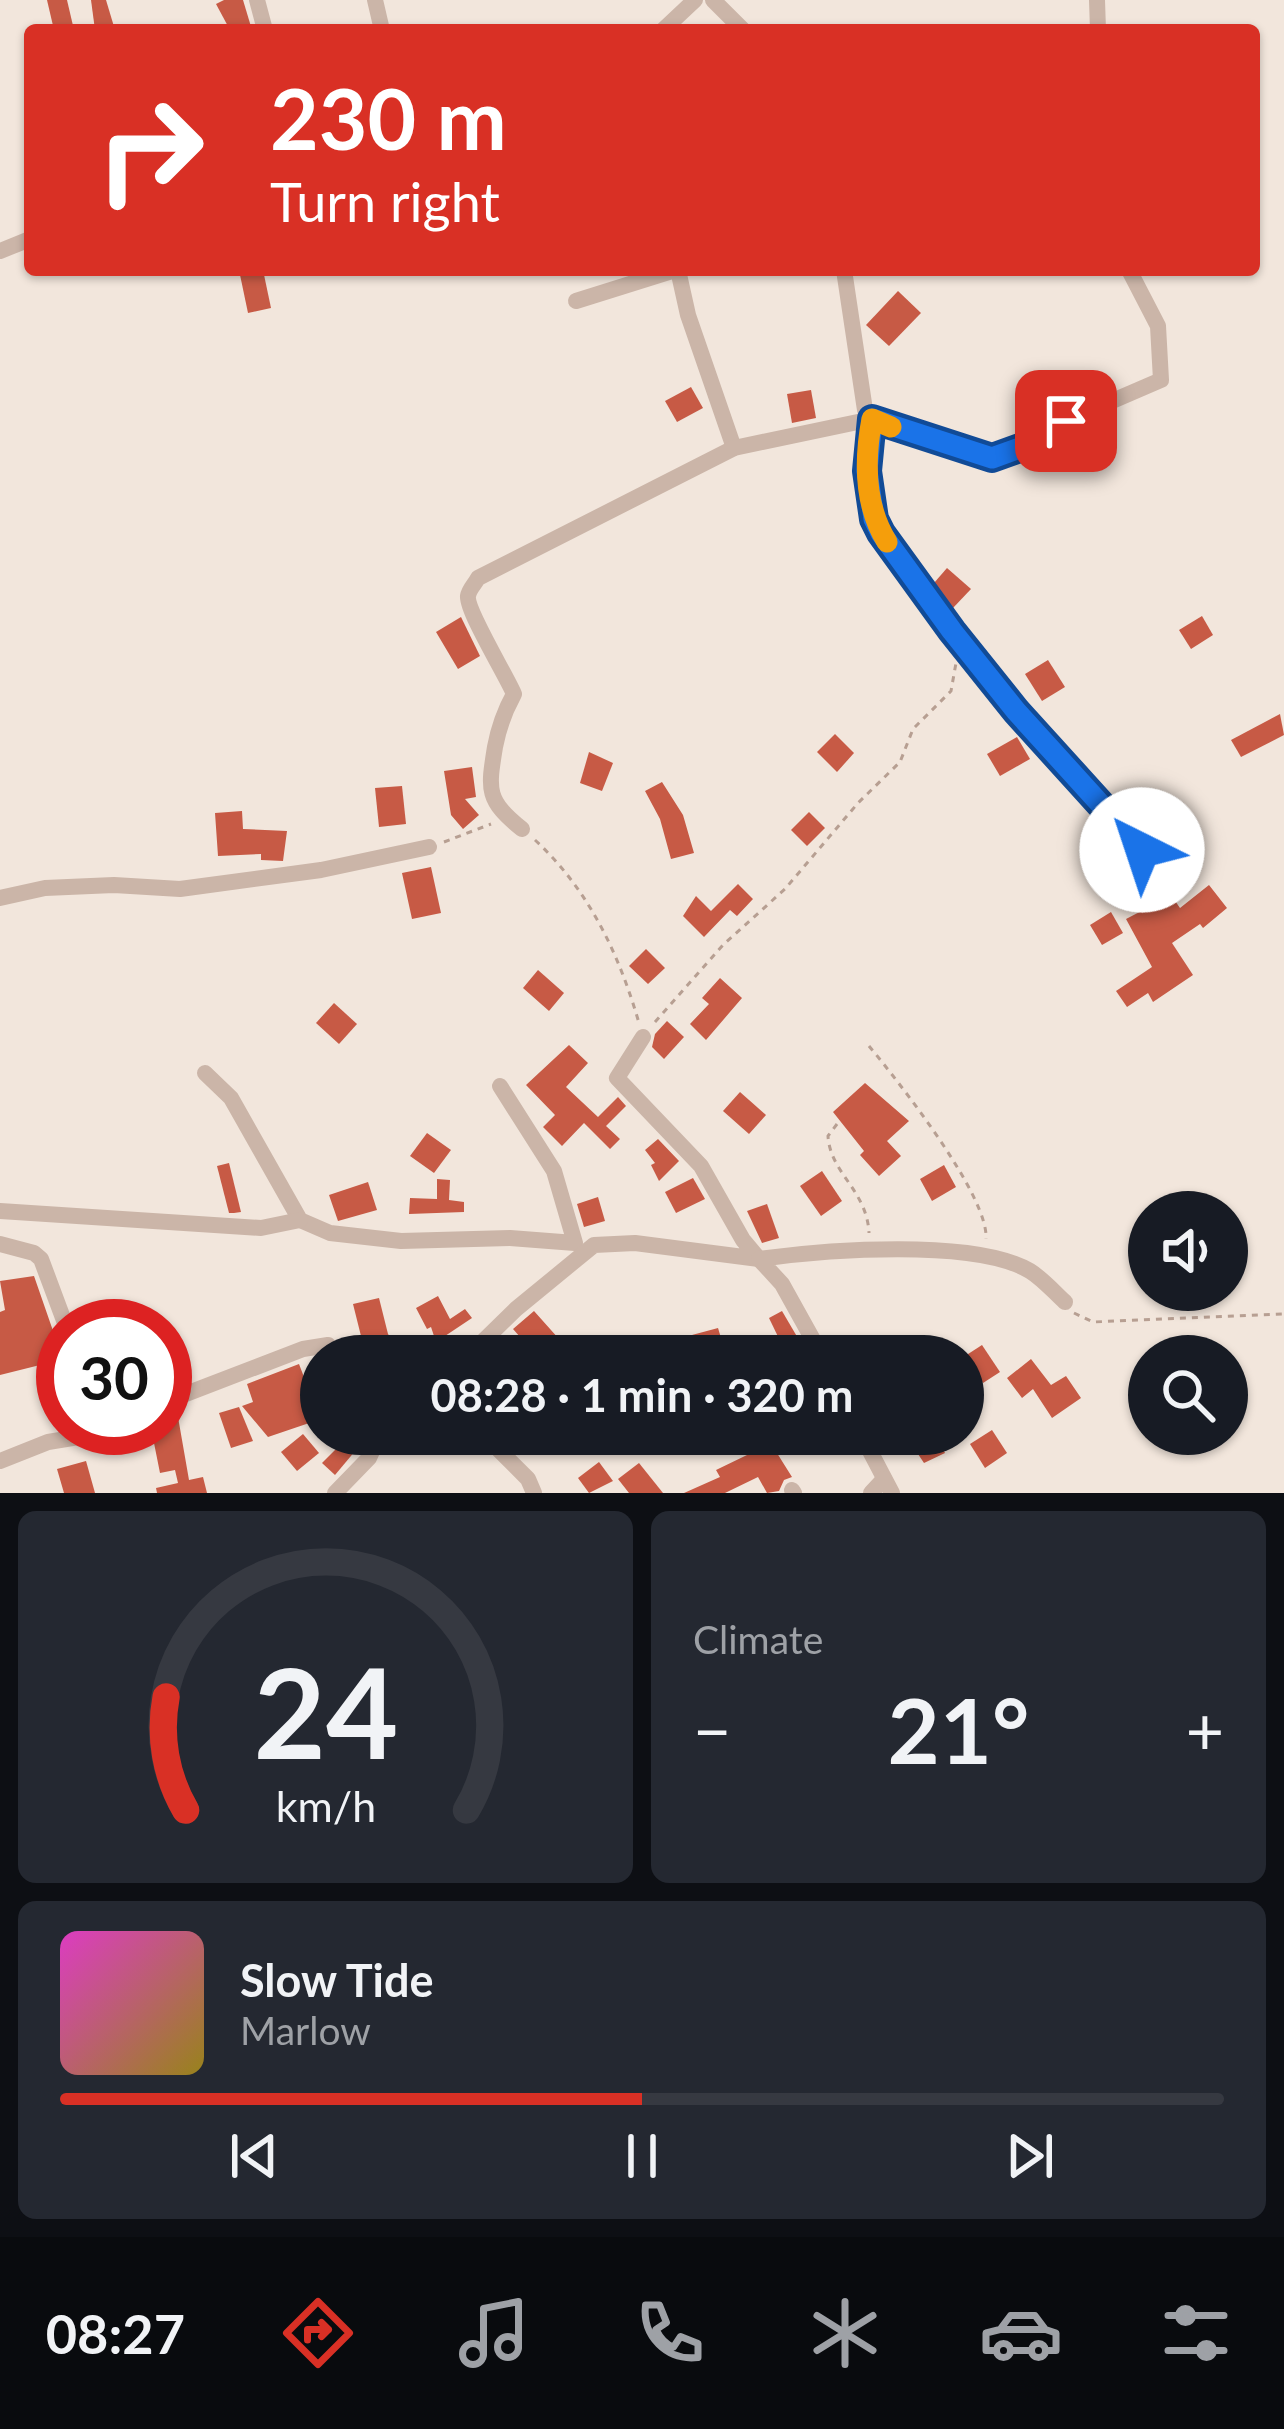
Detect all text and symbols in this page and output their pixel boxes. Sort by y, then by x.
text: 230 m [270,67,507,168]
icon: right [72,72,228,228]
text: Turn right [270,169,500,234]
pin [1015,370,1117,472]
icon: arrive [1033,388,1099,454]
position arrow [1079,787,1205,913]
map controls [1128,1191,1248,1455]
button: sound [1128,1191,1248,1311]
speed limit sign: 30 [36,1299,192,1455]
button: search [1128,1335,1248,1455]
text: 08:28 · 1 min · 320 m [431,1368,853,1422]
text: Climate [693,1616,823,1662]
text: 24 [253,1636,398,1786]
text: 21° [888,1675,1029,1783]
text: − [693,1690,731,1769]
text: + [1186,1690,1224,1769]
text: km/h [275,1780,376,1831]
text: Slow Tide [240,1953,434,2007]
text: Marlow [240,2007,371,2053]
icon: previous [221,2123,287,2189]
icon: pause [609,2123,675,2189]
icon: next [997,2123,1063,2189]
icon: directions [276,2291,360,2375]
icon: music [452,2291,536,2375]
icon: phone [628,2291,712,2375]
icon: climate [803,2291,887,2375]
icon: car [979,2291,1063,2375]
icon: filters [1154,2291,1238,2375]
text: 08:27 [46,2301,185,2366]

